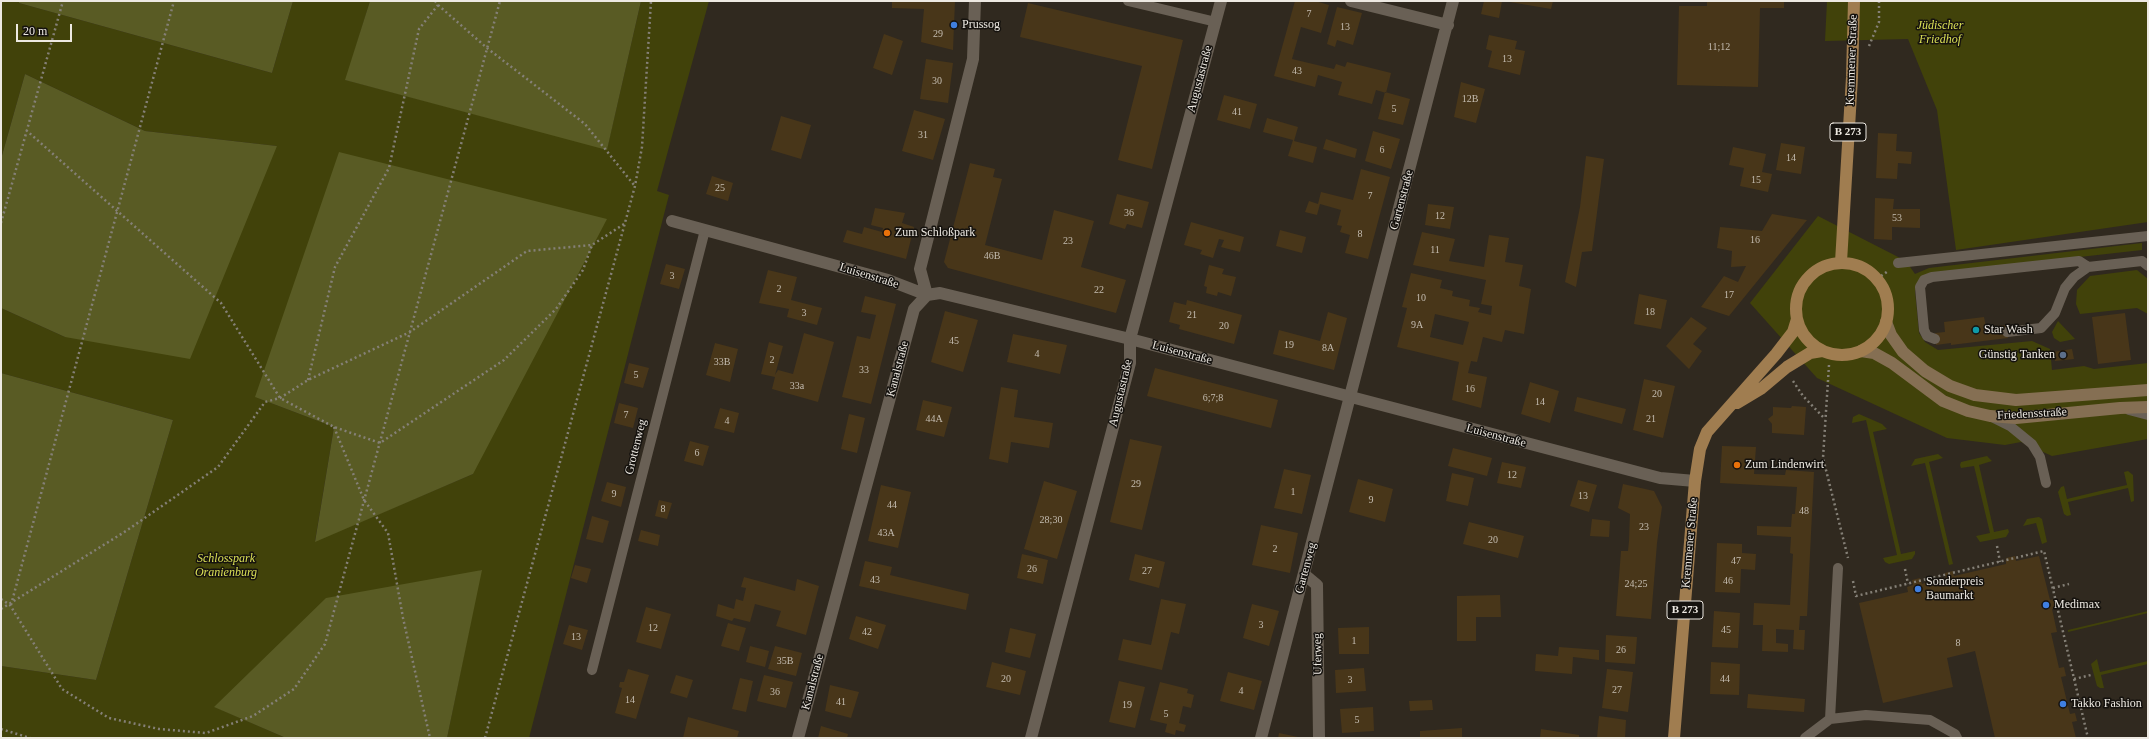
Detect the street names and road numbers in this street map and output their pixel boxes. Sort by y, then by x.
street label: Kremmener Straße [1843,14,1861,106]
street label: Augustastraße [1184,44,1216,114]
road number: B 273 [1830,123,1866,141]
street label: Gartenstraße [1387,169,1417,231]
street label: Luisenstraße [838,260,900,292]
street label: Luisenstraße [1151,338,1213,368]
street label: Kanalstraße [884,339,912,399]
street label: Augustastraße [1106,358,1136,428]
street label: Friedensstraße [1997,405,2067,423]
street label: Grottenweg [622,418,650,476]
street label: Luisenstraße [1465,421,1527,451]
street label: Kremmener Straße [1679,497,1701,589]
street label: Gartenweg [1292,541,1320,595]
road number: B 273 [1667,601,1703,619]
street label: Uferweg [1310,633,1326,675]
street label: Kanalstraße [799,652,827,712]

